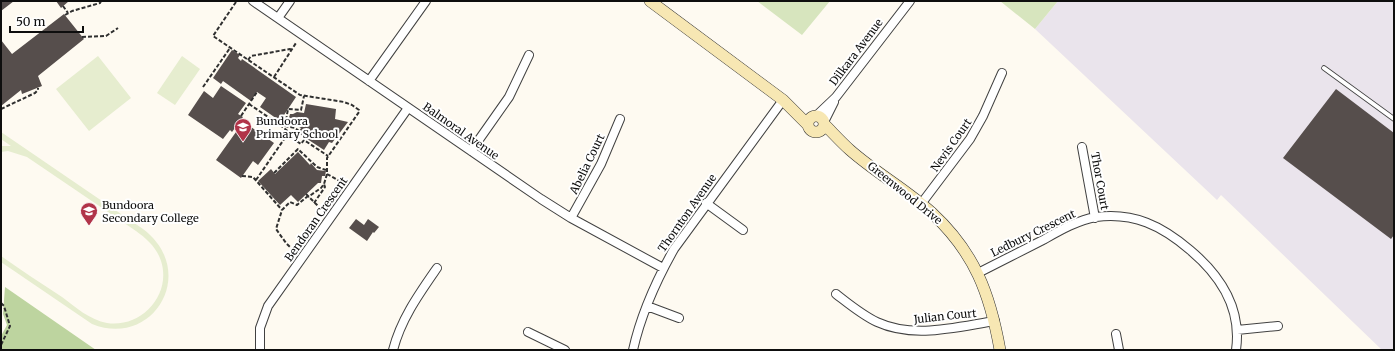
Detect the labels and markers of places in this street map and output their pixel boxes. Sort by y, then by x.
place label: Bundoora Primary School [256,114,339,141]
school or university icon: Bundoora Primary School [233,117,253,142]
place label: Bundoora Secondary College [102,198,199,225]
school or university icon: Bundoora Secondary College [79,201,99,226]

